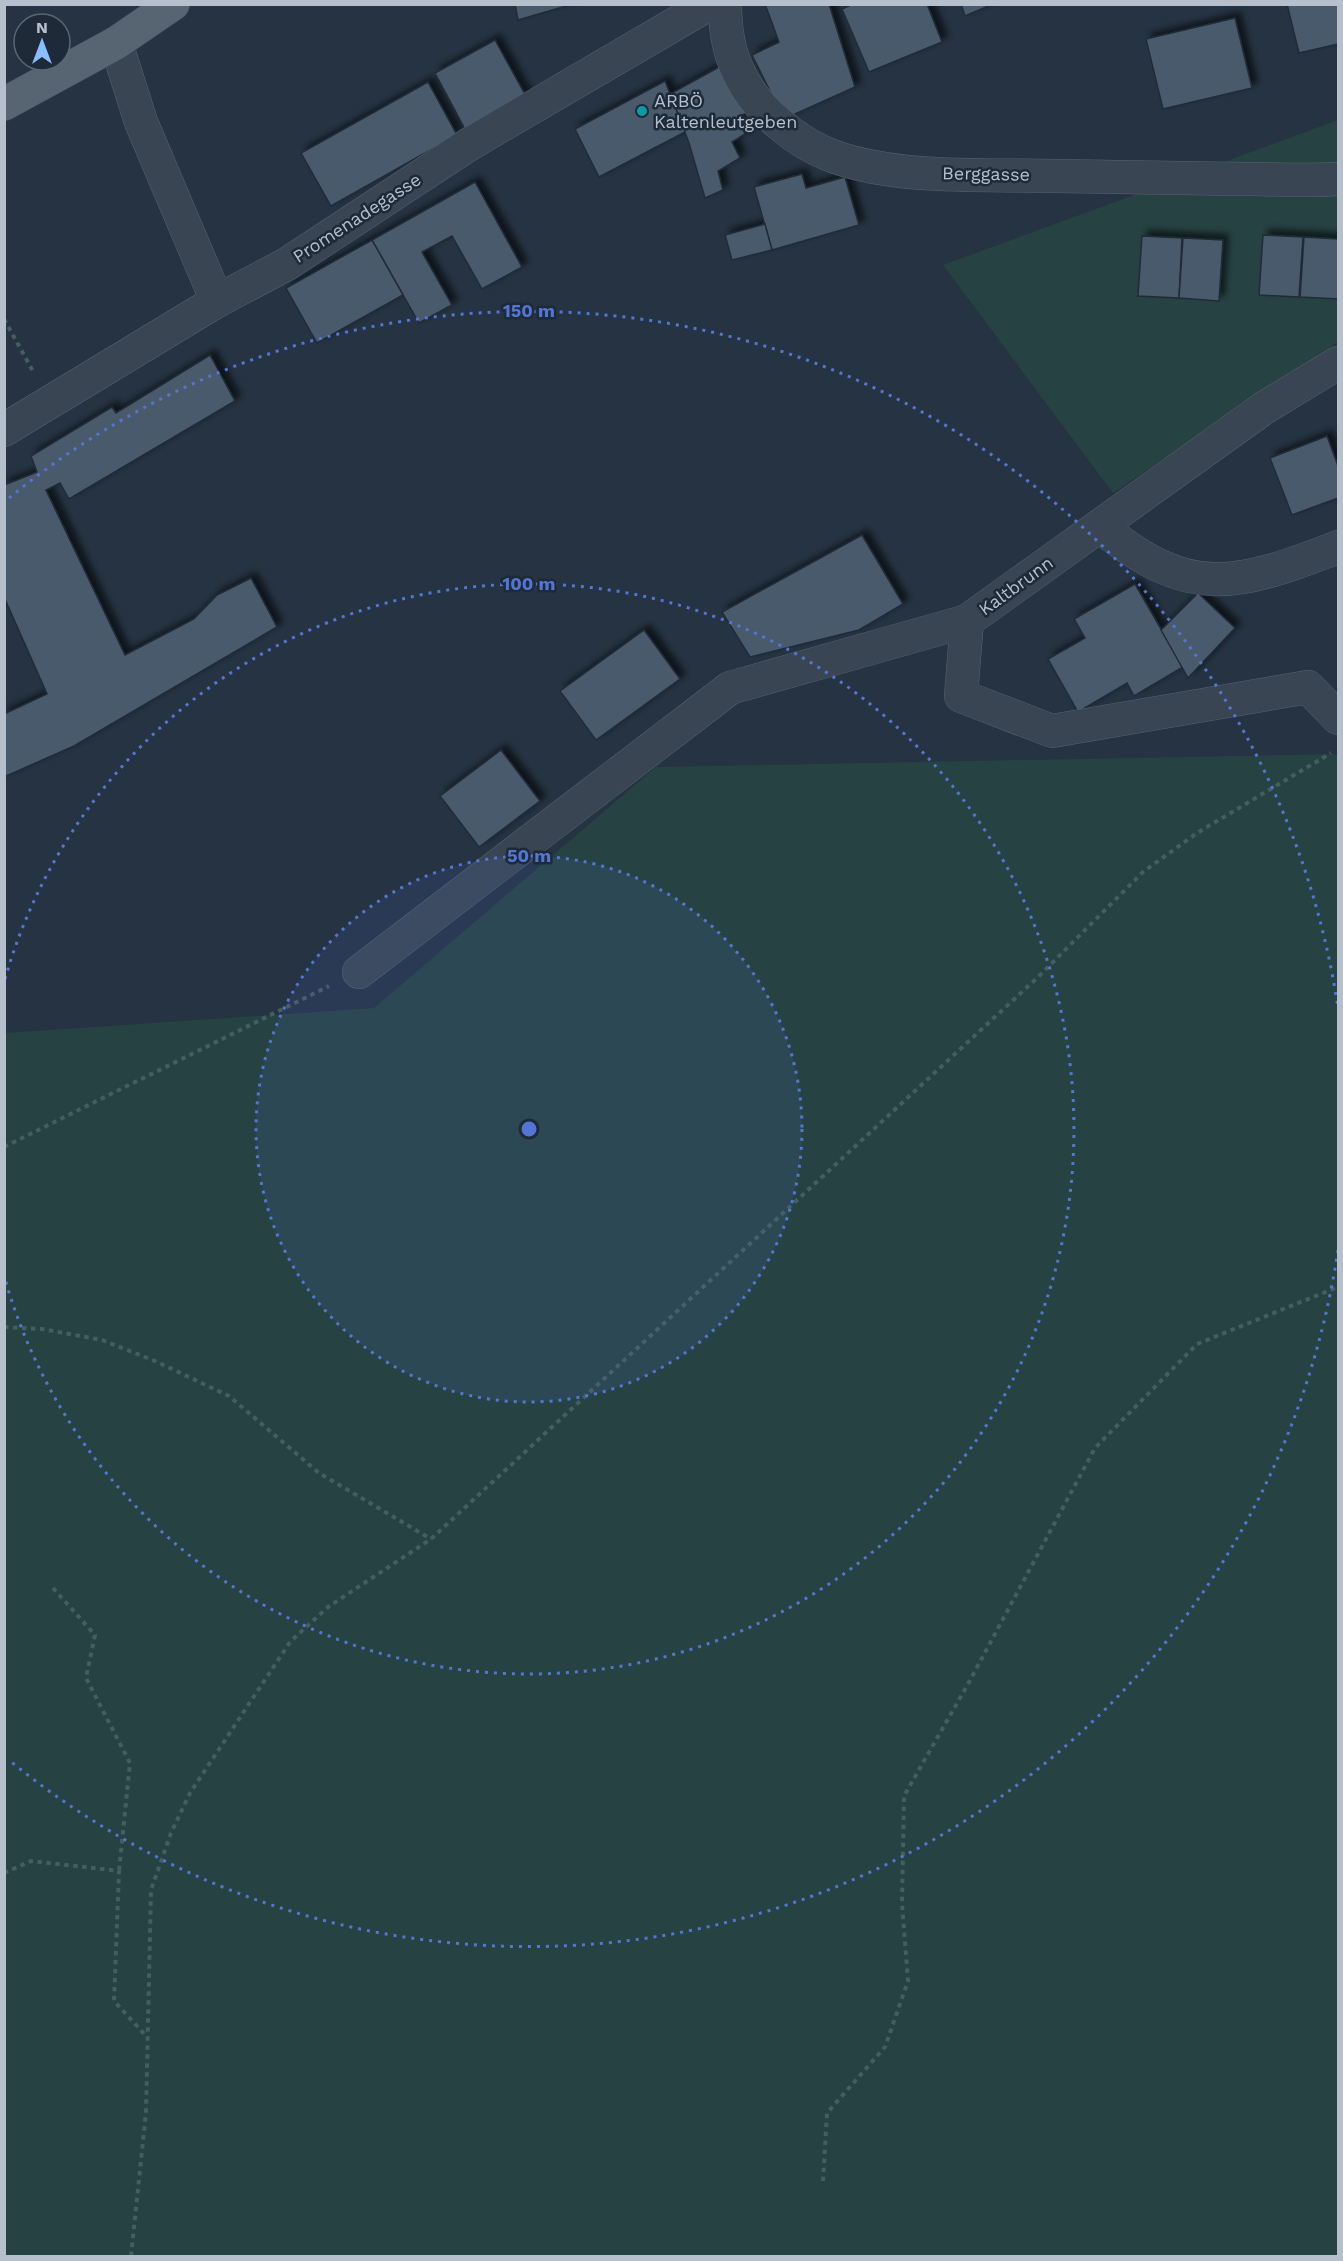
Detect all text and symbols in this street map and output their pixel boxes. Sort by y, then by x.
north arrow [12,12,72,72]
text: N [36,18,48,37]
place label: ARBÖ Kaltenleutgeben [654,90,797,132]
marker: ARBÖ Kaltenleutgeben [635,104,649,118]
street label: Berggasse [942,162,1030,185]
street label: Promenadegasse [289,168,425,267]
text: 150 m [503,300,555,321]
street label: Kaltbrunn [975,552,1057,620]
text: 100 m [502,573,556,594]
text: 50 m [507,845,551,866]
centre of rings [519,1119,539,1139]

